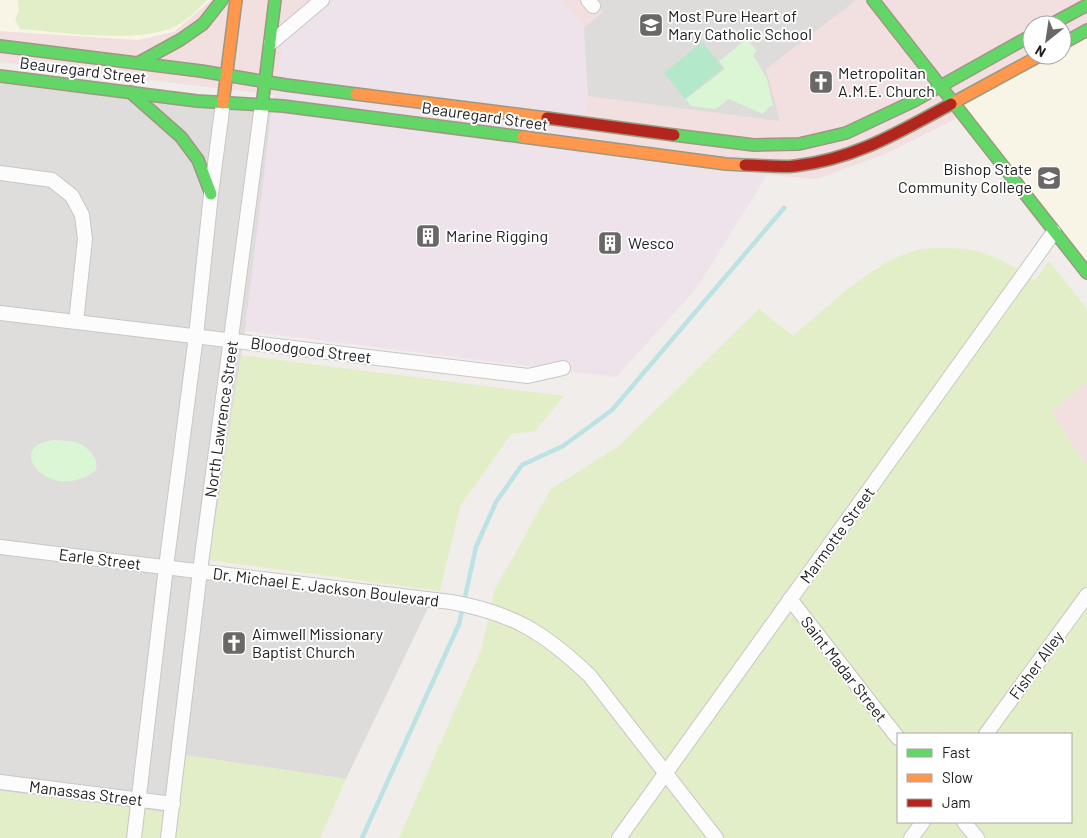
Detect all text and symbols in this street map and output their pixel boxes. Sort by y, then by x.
place label: Most Pure Heart of Mary Catholic School [668,6,812,43]
school or university icon: Most Pure Heart of Mary Catholic School [638,12,664,38]
north arrow [1022,15,1072,65]
text: N [1032,42,1049,61]
street label: Beauregard Street [19,52,148,87]
place label: Metropolitan A.M.E. Church [838,63,935,100]
church icon: Metropolitan A.M.E. Church [808,69,834,95]
street label: Beauregard Street [421,97,550,134]
place label: Bishop State Community College [898,159,1032,196]
school or university icon: Bishop State Community College [1036,165,1062,191]
building icon: Marine Rigging [415,223,441,249]
place label: Marine Rigging [446,226,548,245]
building icon: Wesco [597,230,623,256]
place label: Wesco [628,233,674,252]
street label: Bloodgood Street [250,333,373,366]
street label: North Lawrence Street [200,339,241,499]
street label: Marmotte Street [795,483,878,586]
street label: Earle Street [58,544,142,573]
street label: Dr. Michael E. Jackson Boulevard [212,563,440,610]
street label: Saint Madar Street [797,612,891,725]
place label: Aimwell Missionary Baptist Church [252,624,384,661]
street label: Fisher Alley [1004,626,1067,703]
church icon: Aimwell Missionary Baptist Church [221,630,247,656]
legend [897,733,1072,823]
text: Fast [942,743,970,761]
text: Slow [942,768,973,786]
street label: Manassas Street [28,776,144,809]
text: Jam [942,793,971,811]

